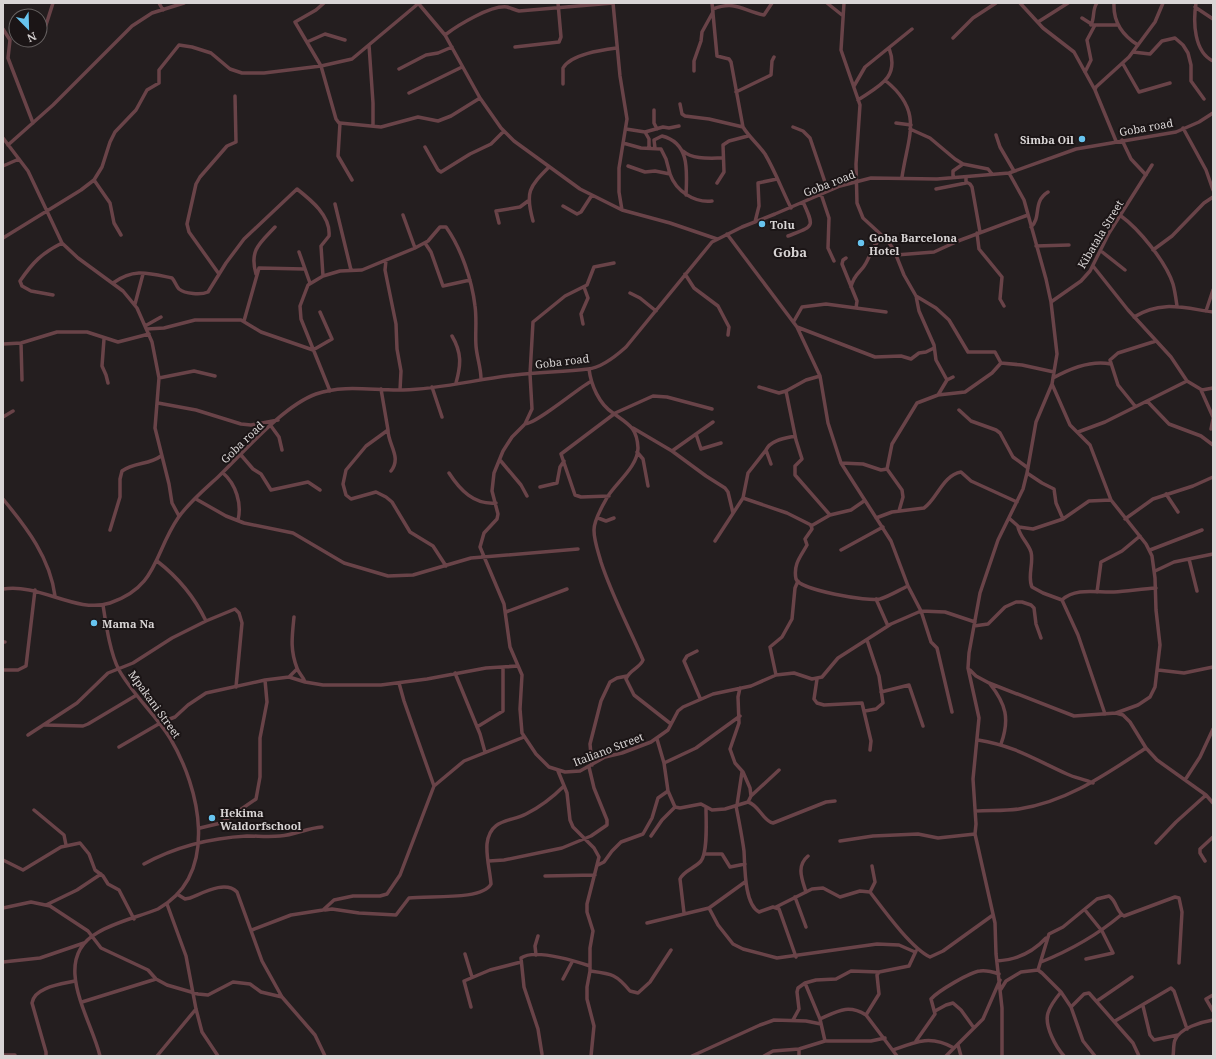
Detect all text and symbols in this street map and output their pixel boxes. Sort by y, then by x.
north arrow [8,8,48,48]
text: N [25,29,39,46]
street label: Goba road [1118,115,1174,139]
place label: Simba Oil [1020,132,1074,147]
marker: Simba Oil [1077,134,1087,144]
street label: Goba road [801,166,857,200]
street label: Kibatala Street [1074,197,1126,271]
place label: Tolu [770,217,795,232]
marker: Tolu [757,219,767,229]
place label: Goba Barcelona Hotel [869,230,958,258]
marker: Goba Barcelona Hotel [856,238,866,248]
district label: Goba [773,243,807,261]
street label: Goba road [534,350,590,372]
street label: Goba road [217,418,267,466]
place label: Mama Na [102,616,155,631]
marker: Mama Na [89,618,99,628]
street label: Mpakani Street [125,667,185,741]
street label: Italiano Street [571,729,645,769]
place label: Hekima Waldorfschool [220,805,302,833]
marker: Hekima Waldorfschool [207,813,217,823]

